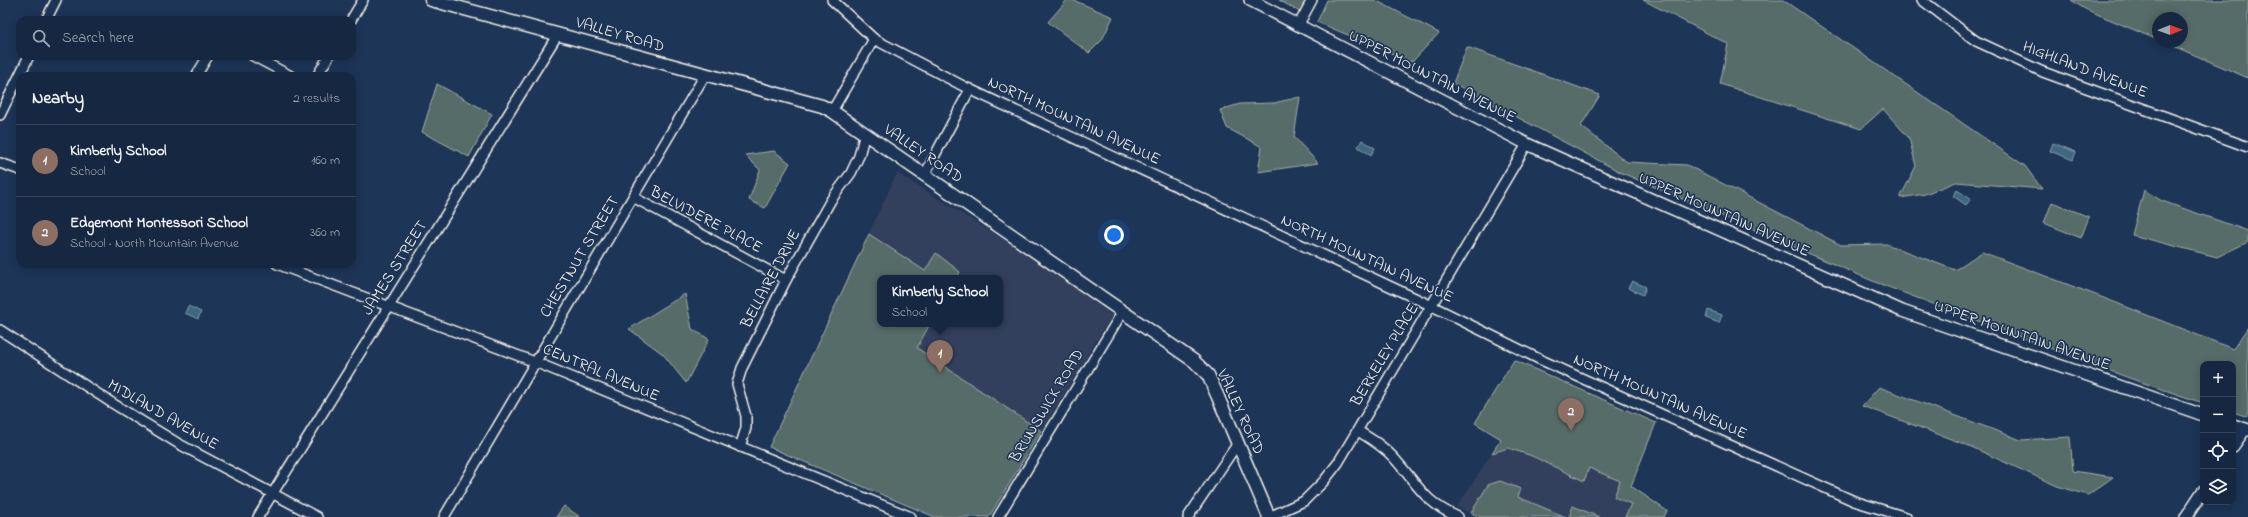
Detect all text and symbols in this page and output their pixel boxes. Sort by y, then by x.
street label: VALLEY ROAD [572,11,667,59]
north arrow [2152,12,2188,48]
search box [16,16,356,60]
street label: UPPER MOUNTAIN AVENUE [1344,24,1520,130]
icon: search [30,27,52,49]
text: Search here [62,27,134,49]
street label: HIGHLAND AVENUE [2019,35,2151,105]
street label: NORTH MOUNTAIN AVENUE [984,70,1164,172]
text: Nearby [32,86,84,111]
text: 2 results [293,89,340,108]
street label: VALLEY ROAD [878,118,968,190]
text: Kimberly School [70,140,167,162]
text: 1 [43,151,47,170]
text: 160 m [311,151,340,170]
text: School [70,162,106,181]
street label: UPPER MOUNTAIN AVENUE [1634,166,1814,264]
street label: BELVIDERE PLACE [645,180,766,260]
street label: CHESTNUT STREET [534,192,626,322]
street label: NORTH MOUNTAIN AVENUE [1277,208,1457,310]
text: Edgemont Montessori School [70,212,248,234]
street label: JAMES STREET [356,216,434,320]
text: 2 [42,223,48,242]
text: 360 m [310,223,340,242]
street label: BELLAIRE DRIVE [734,225,807,334]
your location [1104,225,1124,245]
text: School · North Mountain Avenue [70,234,239,253]
popup [877,275,1003,327]
text: Kimberly School [892,281,988,303]
street label: UPPER MOUNTAIN AVENUE [1930,294,2114,378]
street label: BERKELEY PLACE [1344,299,1425,412]
text: School [892,303,927,322]
street label: CENTRAL AVENUE [539,338,663,408]
pin: 1 [927,340,953,373]
street label: BRUNSWICK ROAD [1003,345,1090,468]
street label: NORTH MOUNTAIN AVENUE [1569,348,1751,446]
map controls [2200,361,2236,505]
button: + [2200,361,2236,397]
street label: VALLEY ROAD [1209,365,1270,458]
street label: MIDLAND AVENUE [103,373,223,457]
button: − [2200,397,2236,433]
pin: 2 [1558,398,1584,431]
button: locate [2200,433,2236,469]
button: layers [2200,469,2236,505]

